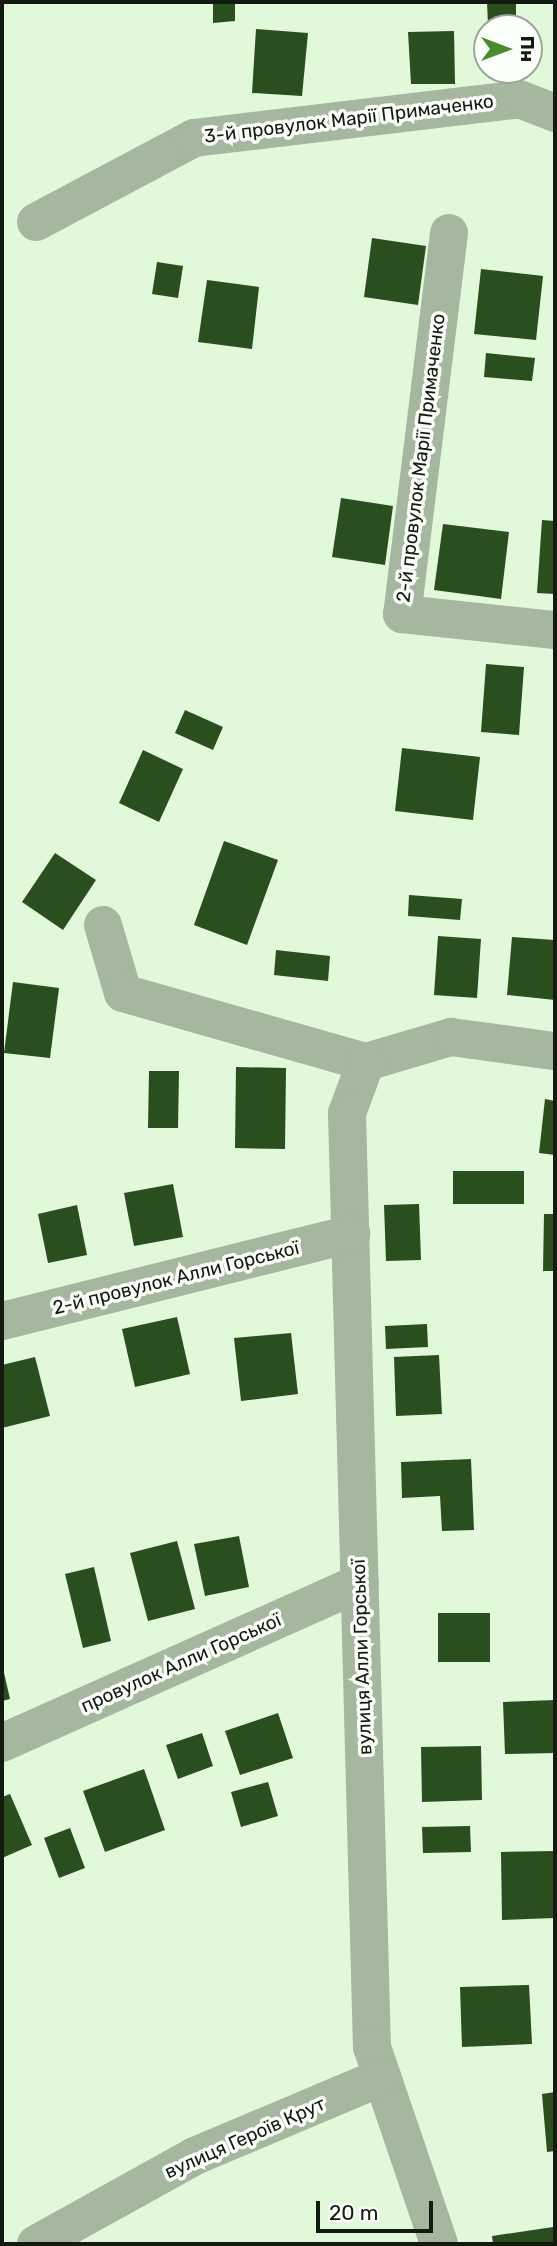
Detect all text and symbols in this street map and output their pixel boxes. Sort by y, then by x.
north arrow [473,14,543,84]
text: Пн [516,36,539,62]
street label: 3-й провулок Марії Примаченко [203,90,495,148]
street label: 2-й провулок Марії Примаченко [392,312,450,604]
street label: 2-й провулок Алли Горської [51,1236,301,1320]
street label: вулиця Алли Горської [347,1559,377,1755]
street label: провулок Алли Горської [77,1609,285,1717]
street label: вулиця Героїв Крут [161,2092,329,2184]
scale bar [319,2186,436,2230]
text: 20 m [329,2200,378,2225]

